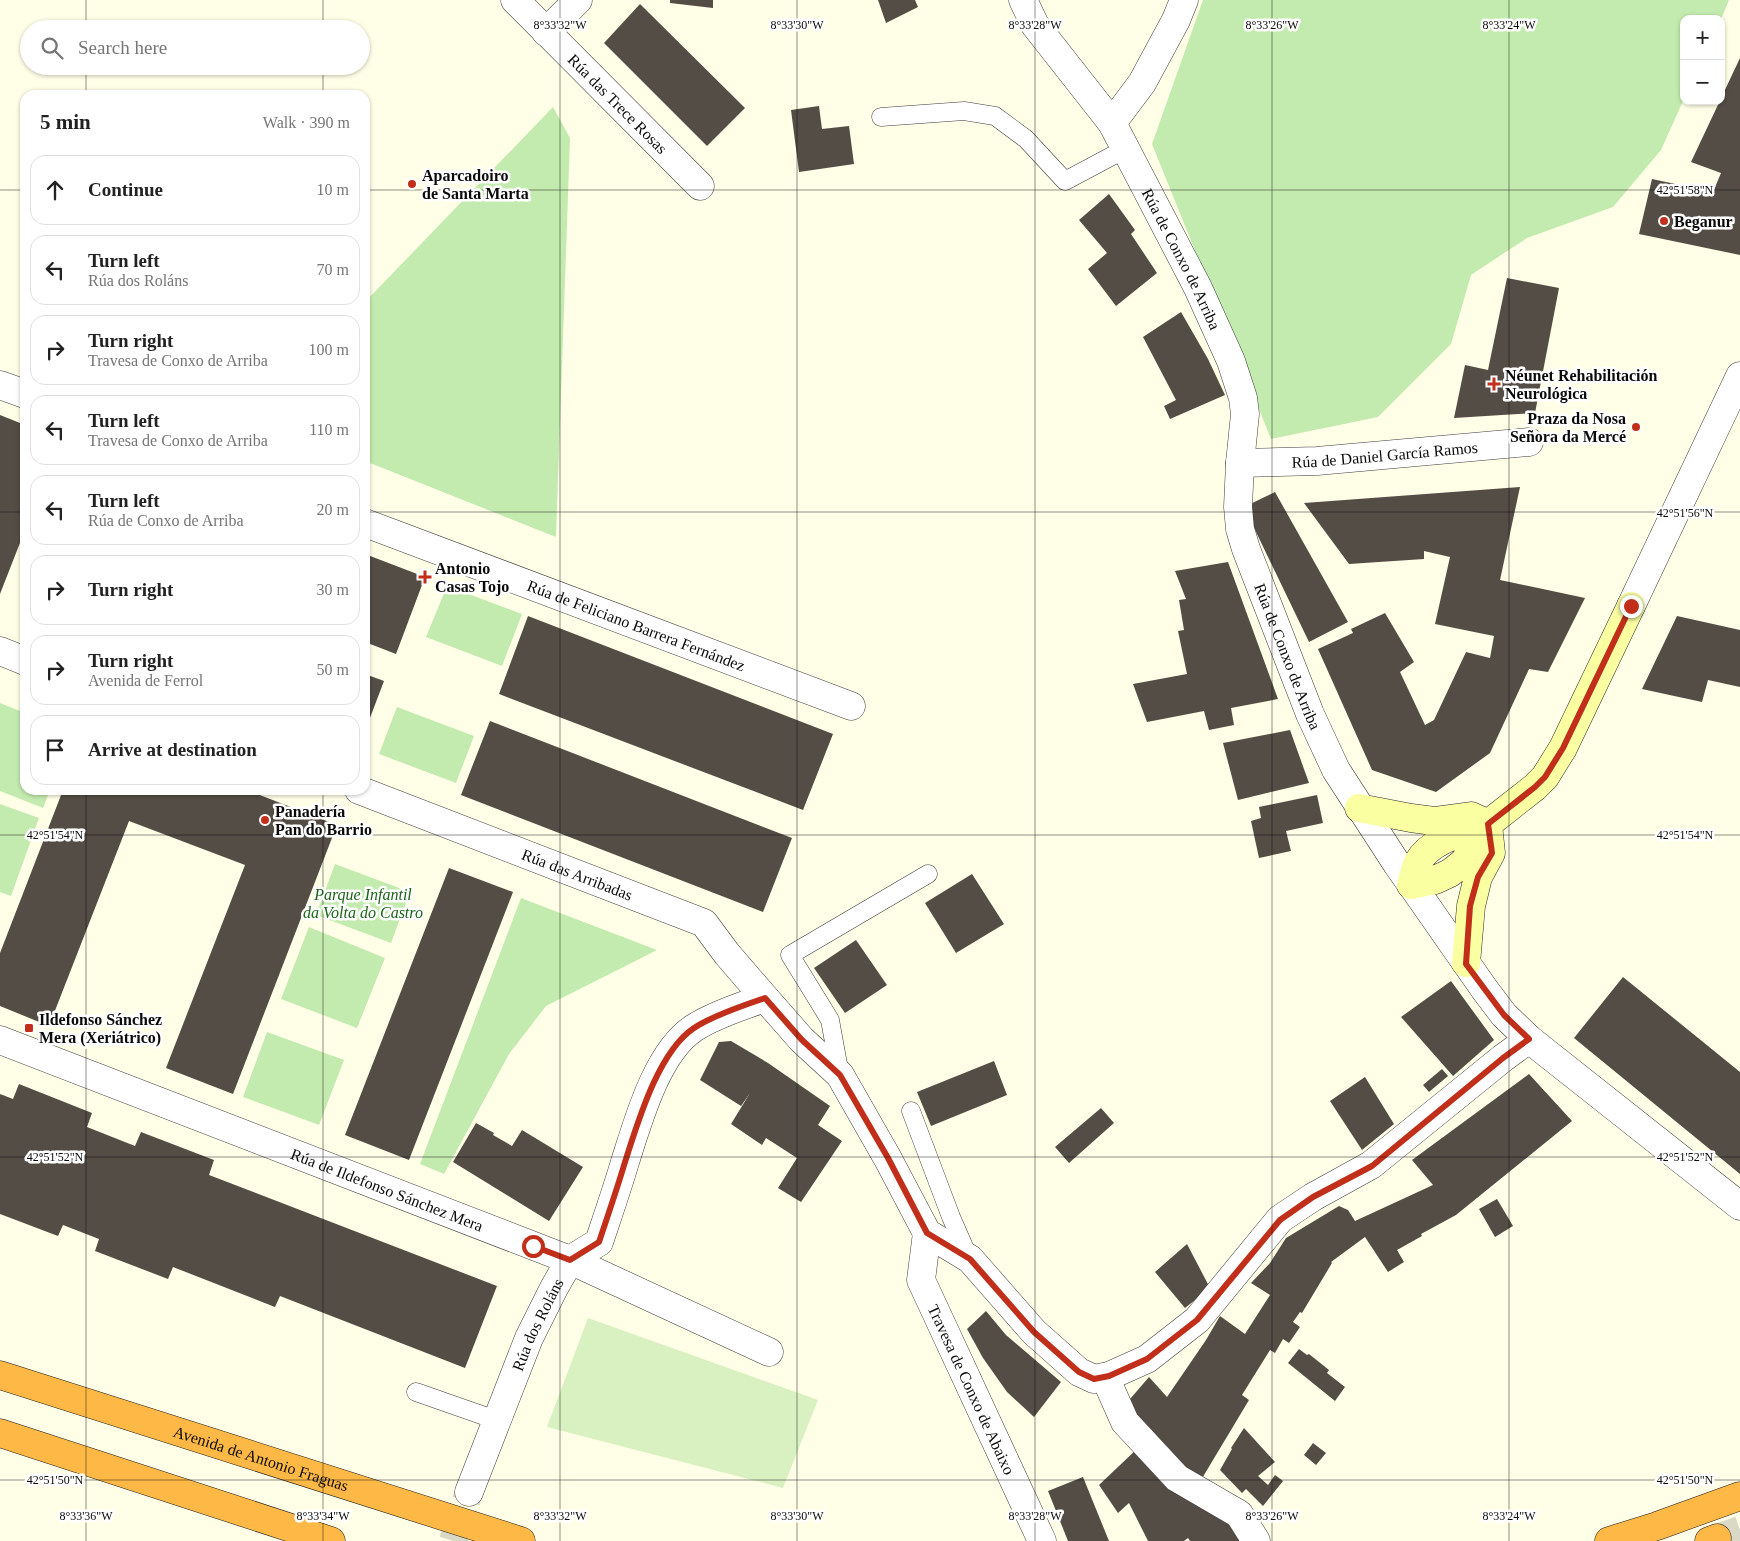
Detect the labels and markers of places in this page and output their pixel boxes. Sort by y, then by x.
place label: Aparcadoiro de Santa Marta [422,167,529,202]
marker: Aparcadoiro de Santa Marta [406,178,418,190]
place label: Beganur [1674,213,1733,231]
marker: Beganur [1658,215,1670,227]
place label: Néunet Rehabilitación Neurológica [1505,367,1658,403]
marker: Néunet Rehabilitación Neurológica [1487,377,1501,391]
place label: Praza da Nosa Señora da Mercé [1510,410,1626,445]
marker: Praza da Nosa Señora da Mercé [1630,421,1642,433]
place label: Antonio Casas Tojo [435,560,509,596]
marker: Antonio Casas Tojo [419,571,431,583]
place label: Panadería Pan do Barrio [275,803,372,838]
marker: Panadería Pan do Barrio [259,814,271,826]
place label: Ildefonso Sánchez Mera (Xeriátrico) [39,1011,162,1047]
marker: Ildefonso Sánchez Mera (Xeriátrico) [23,1022,35,1034]

